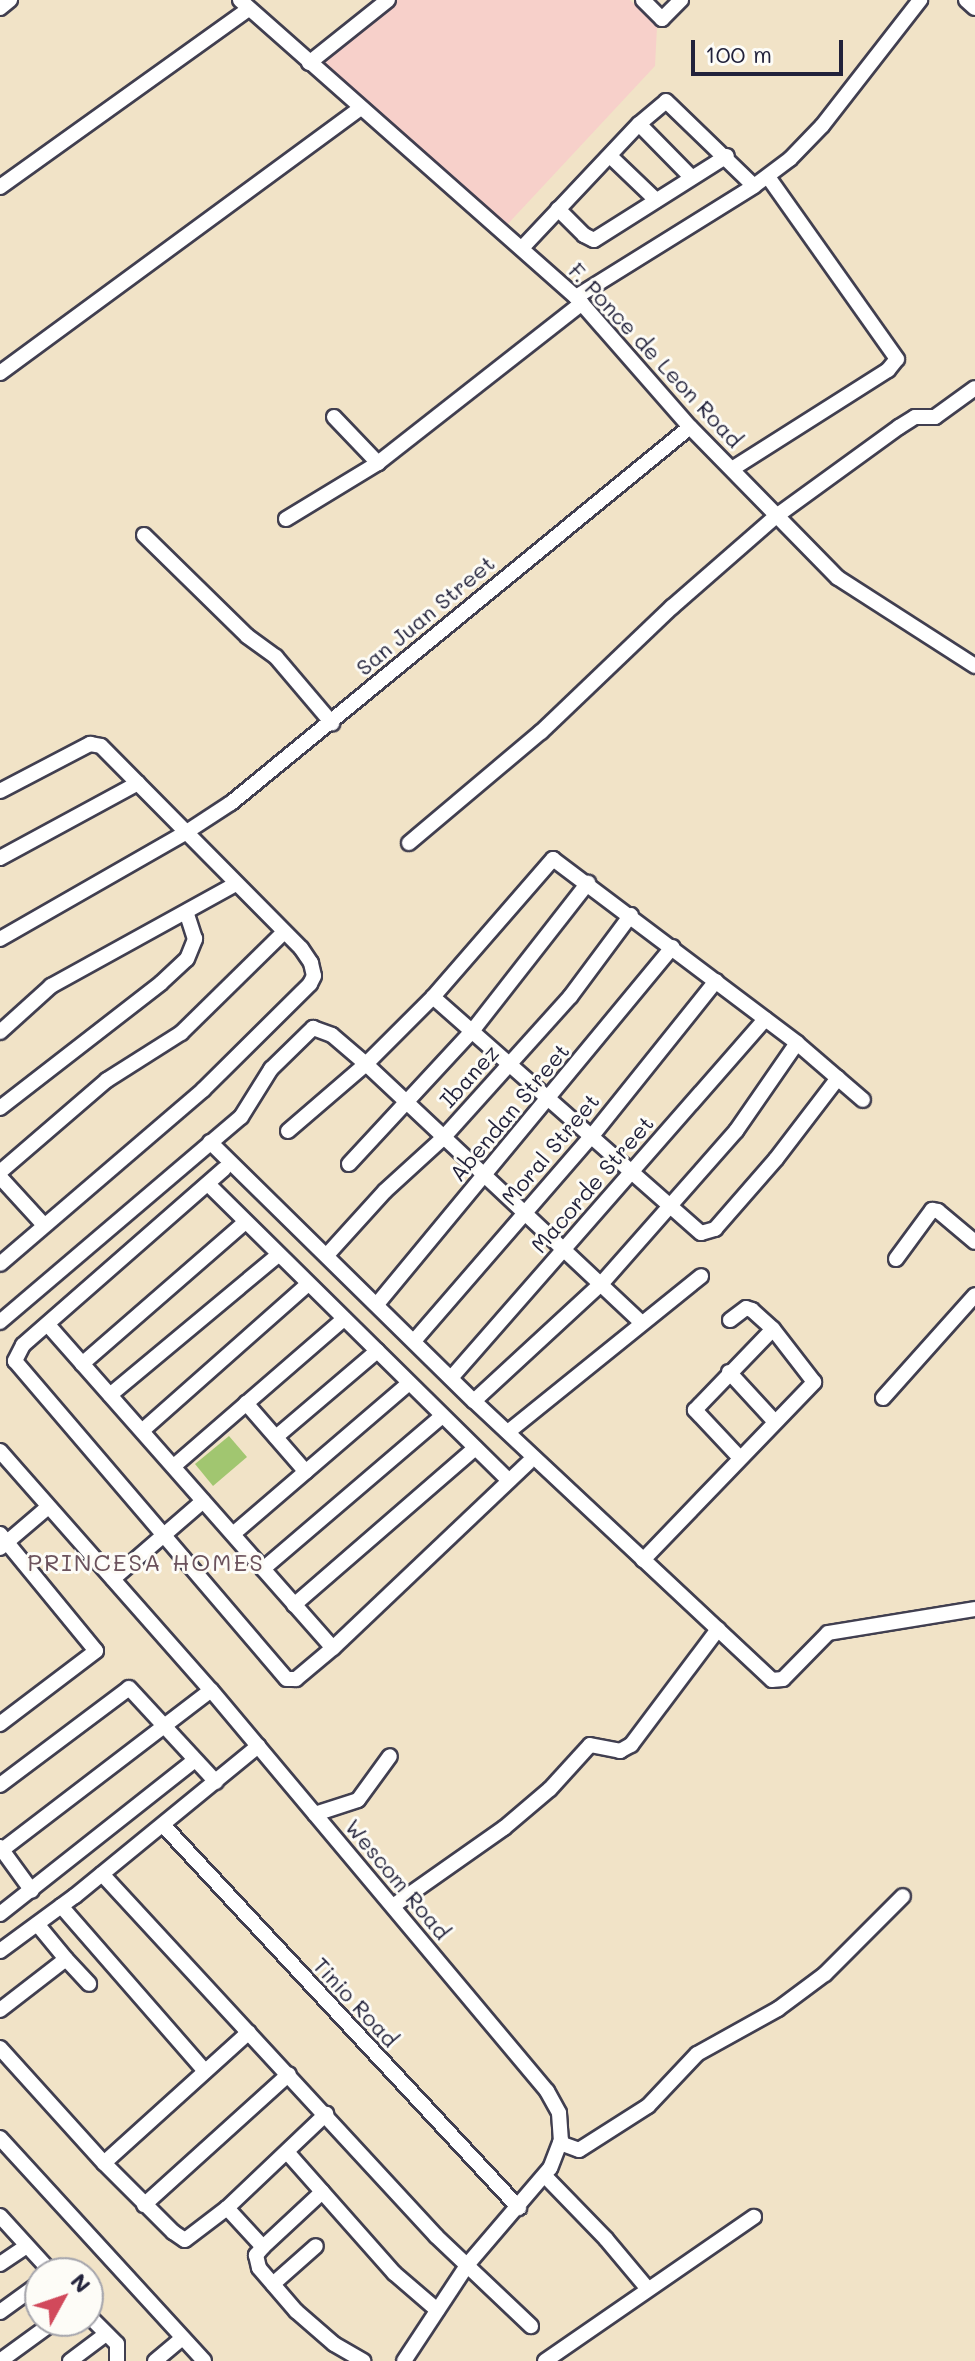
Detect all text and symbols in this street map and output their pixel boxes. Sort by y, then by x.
scale bar [695,24,847,74]
text: 100 m [705,38,772,69]
street label: F. Ponce de Leon Road [564,257,748,453]
street label: San Juan Street [350,549,500,681]
street label: Abendan Street [444,1038,574,1186]
street label: Ibanez [434,1039,504,1113]
street label: Moral Street [496,1088,604,1210]
street label: Macorde Street [525,1110,659,1258]
district label: PRINCESA HOMES [27,1548,265,1576]
street label: Wescom Road [340,1813,456,1945]
street label: Tinio Road [308,1952,404,2052]
north arrow [24,2257,104,2337]
text: N [65,2267,98,2298]

